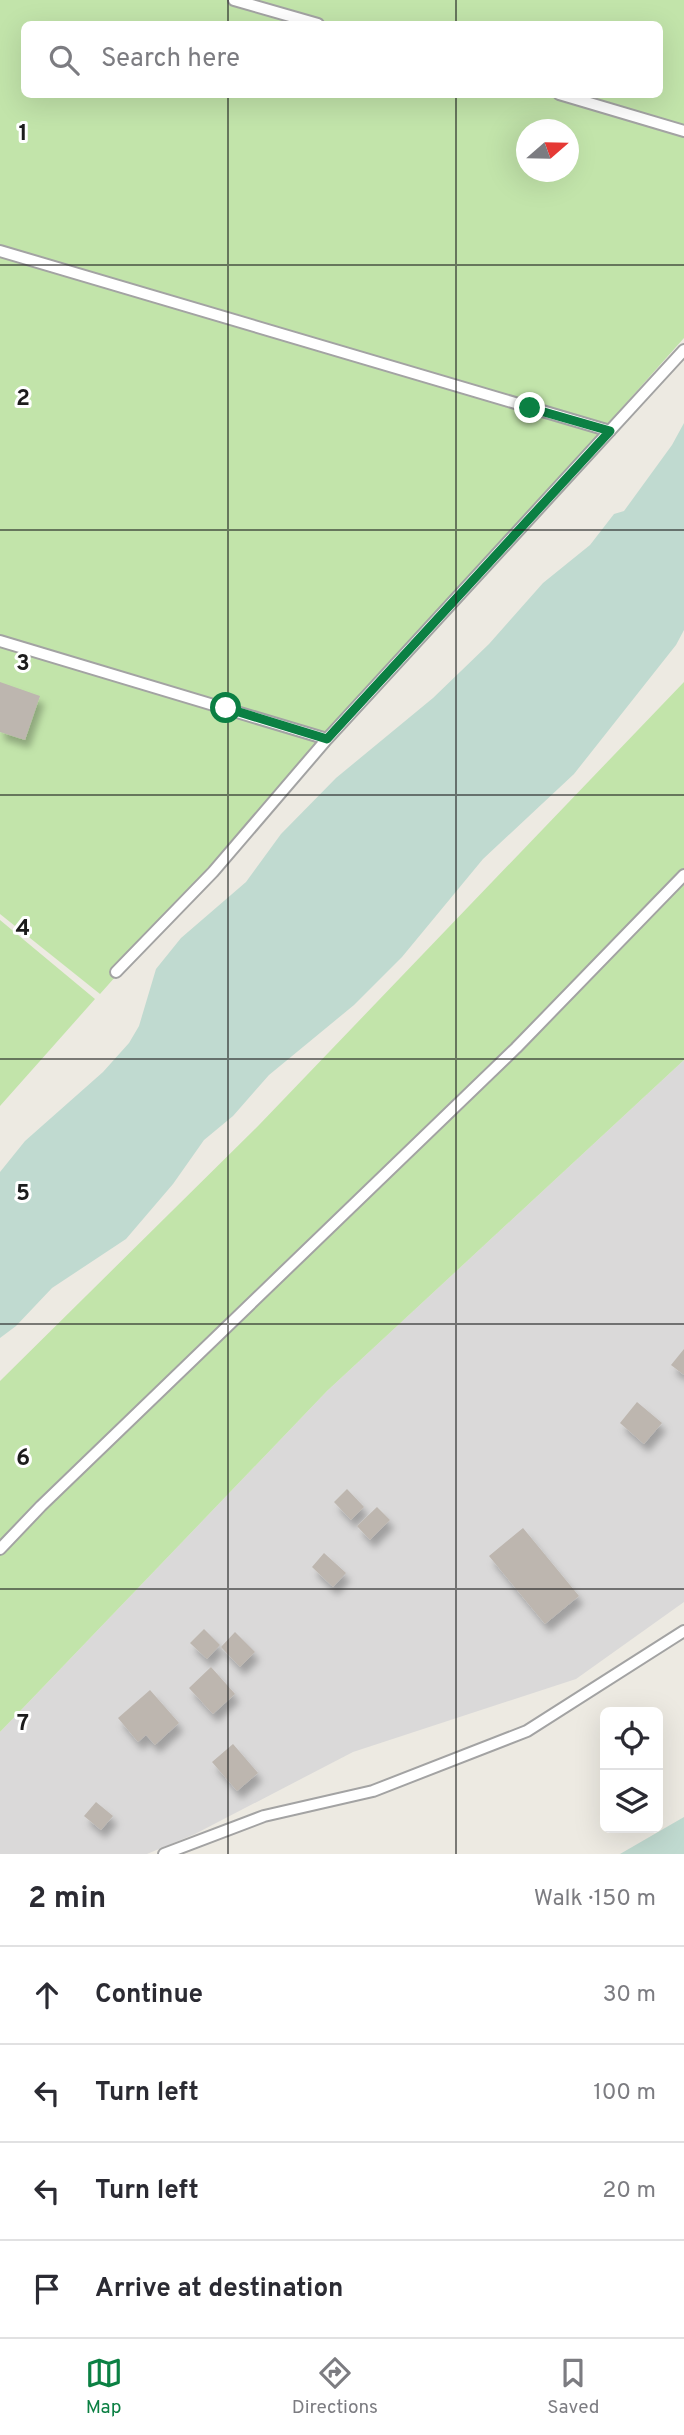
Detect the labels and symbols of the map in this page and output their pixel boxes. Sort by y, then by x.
north arrow [516,119,579,182]
text: 1 [18,120,28,149]
text: 2 [16,385,30,414]
route end [514,392,545,423]
text: 3 [16,650,30,679]
route start [210,692,241,723]
text: 4 [16,915,30,944]
text: 5 [16,1180,30,1209]
text: 6 [16,1445,30,1474]
text: 7 [17,1710,29,1739]

